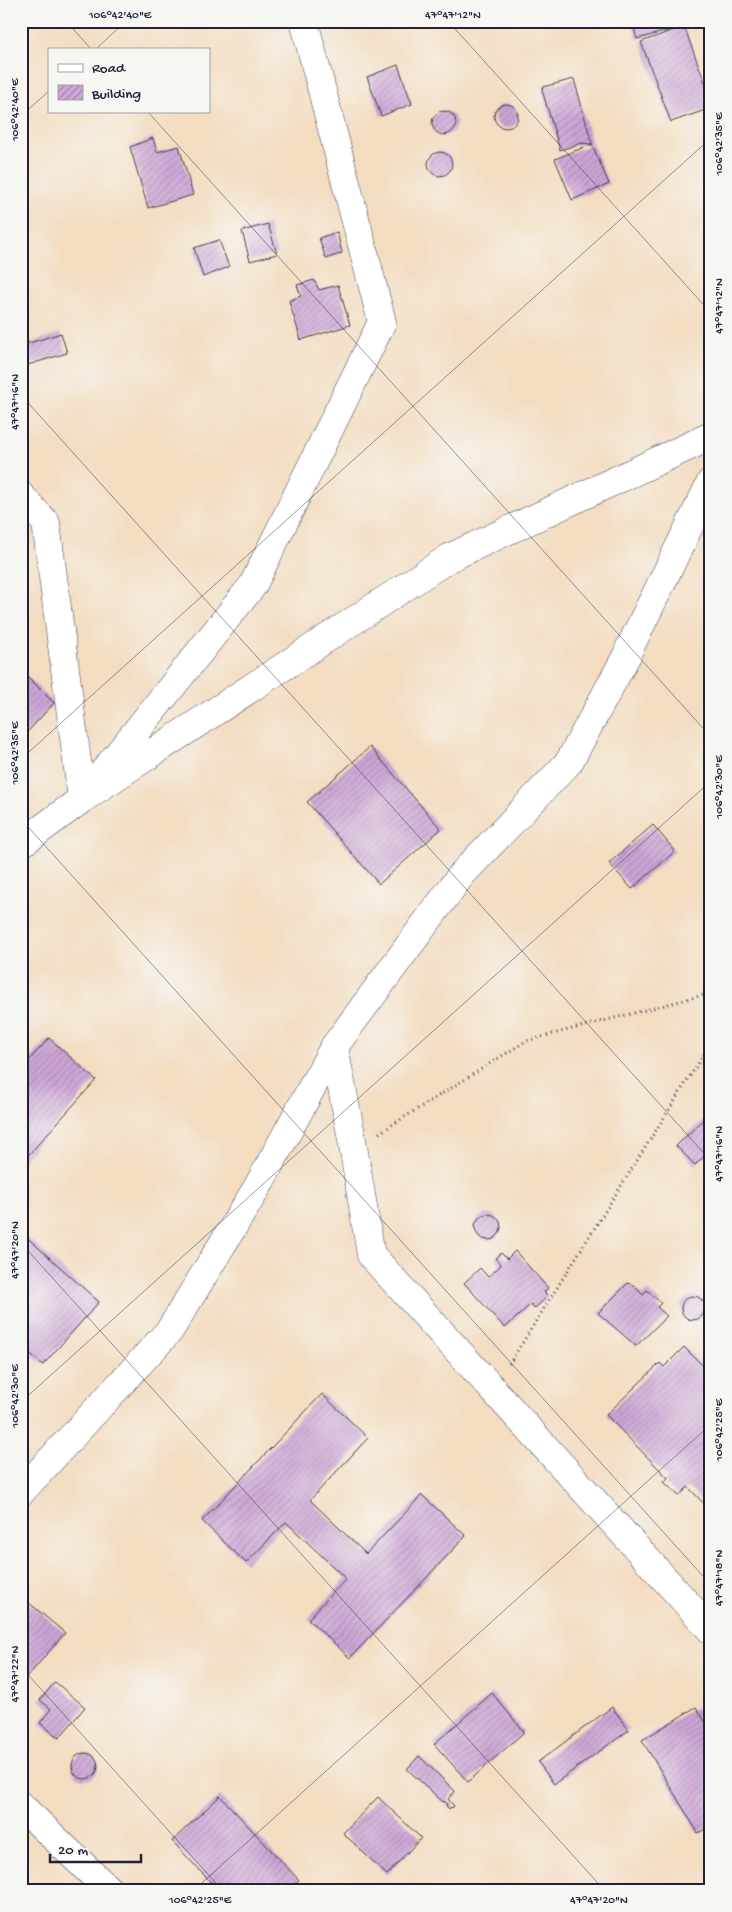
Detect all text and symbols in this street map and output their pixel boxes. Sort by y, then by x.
text: 106°42'40"E [88,9,152,23]
text: 47°47'12"N [425,9,481,23]
legend [48,48,210,112]
text: Road [92,60,126,78]
text: 106°42'40"E [9,78,23,142]
text: Building [91,86,141,104]
text: 106°42'35"E [713,112,727,176]
text: 47°47'12"N [713,278,727,334]
text: 47°47'16"N [9,374,23,430]
text: 106°42'35"E [9,721,23,785]
text: 106°42'30"E [713,755,727,820]
text: 47°47'16"N [713,1126,727,1182]
text: 47°47'20"N [9,1221,23,1279]
text: 106°42'30"E [9,1364,23,1429]
text: 106°42'25"E [713,1398,727,1462]
text: 47°47'18"N [713,1550,727,1606]
text: 47°47'22"N [9,1645,23,1702]
scale bar [50,1832,141,1864]
text: 20 m [58,1842,88,1860]
text: 106°42'25"E [168,1894,232,1908]
text: 47°47'20"N [570,1894,628,1908]

